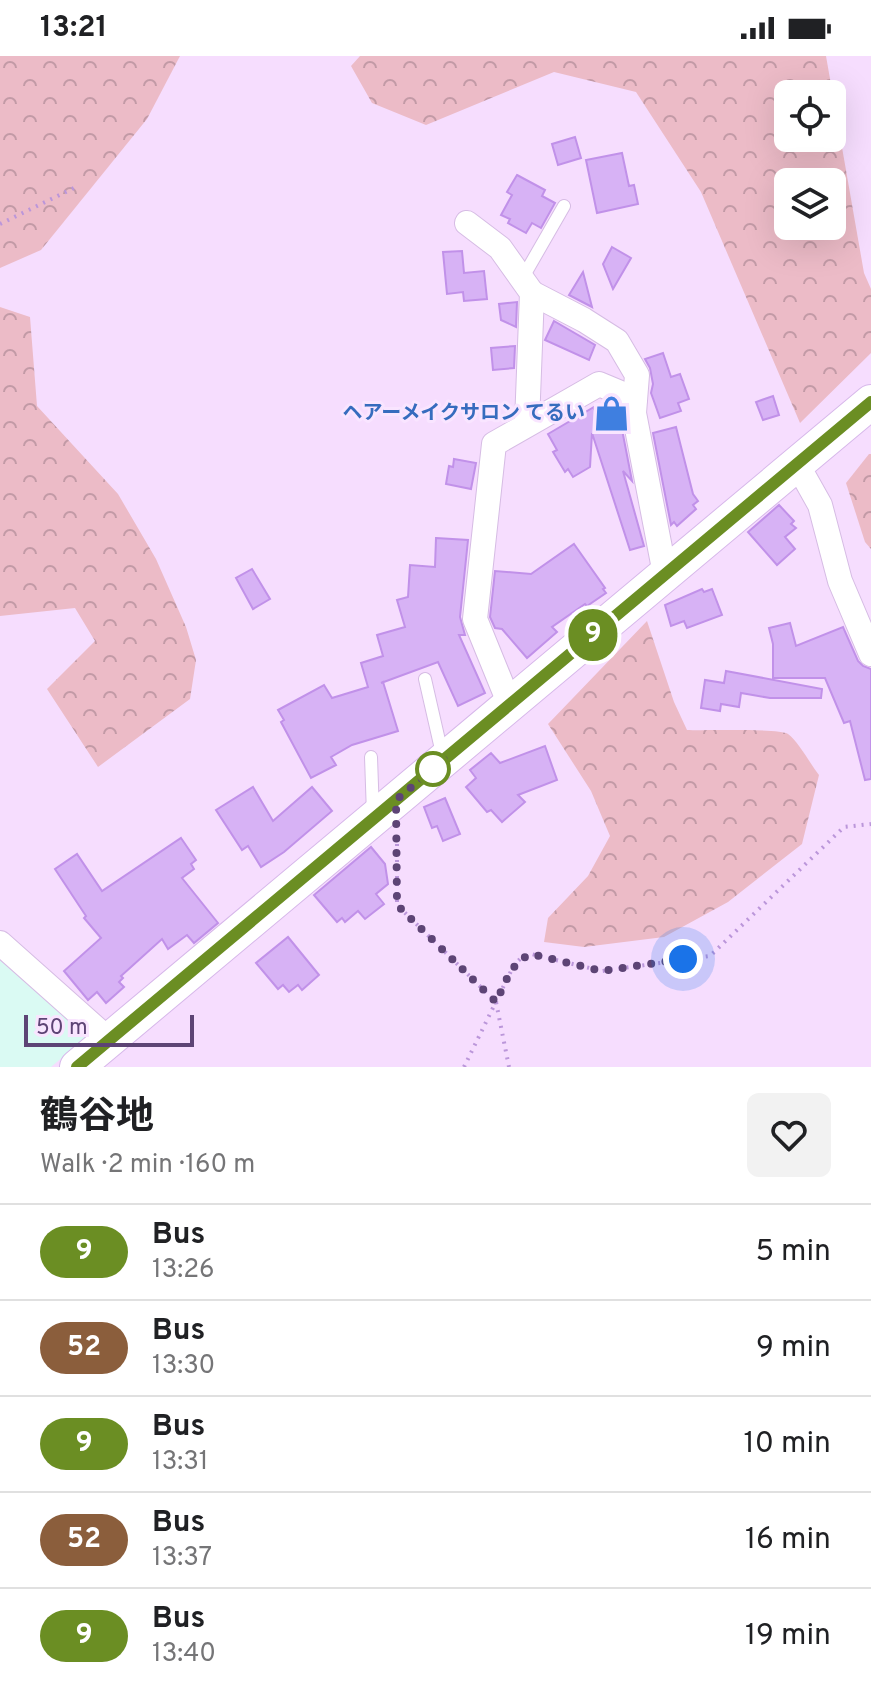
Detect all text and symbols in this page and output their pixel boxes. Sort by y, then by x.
text: 13:21 [40,10,108,47]
map controls [774,80,846,240]
button: locate [774,80,846,152]
button: layers [774,168,846,240]
shop icon: ヘアーメイクサロン てるい [592,395,630,433]
place label: ヘアーメイクサロン てるい [342,401,585,427]
line badge: 9 [567,609,619,661]
text: 9 [584,617,602,653]
unlabelled marker [416,752,450,786]
your location [663,939,703,979]
scale bar [24,1011,194,1047]
text: 50 m [36,1015,88,1042]
button: heart [747,1093,831,1177]
text: 鶴谷地 [40,1094,154,1143]
text: Walk · 2 min · 160 m [40,1149,255,1182]
text: Bus [152,1217,205,1254]
text: 9 [75,1234,93,1270]
text: 5 min [755,1234,831,1271]
text: 13:26 [152,1254,215,1287]
text: Bus [152,1313,205,1350]
text: 52 [67,1330,101,1366]
text: 9 min [756,1330,831,1367]
text: 13:30 [152,1350,215,1383]
text: Bus [152,1409,205,1446]
text: 9 [75,1426,93,1462]
text: 10 min [744,1426,831,1463]
text: 13:31 [152,1446,209,1479]
text: Bus [152,1505,205,1542]
text: 52 [67,1522,101,1558]
text: 16 min [745,1522,831,1559]
text: 13:37 [152,1542,212,1575]
text: Bus [152,1601,205,1638]
text: 9 [75,1618,93,1654]
text: 19 min [745,1618,831,1655]
text: 13:40 [152,1638,216,1671]

